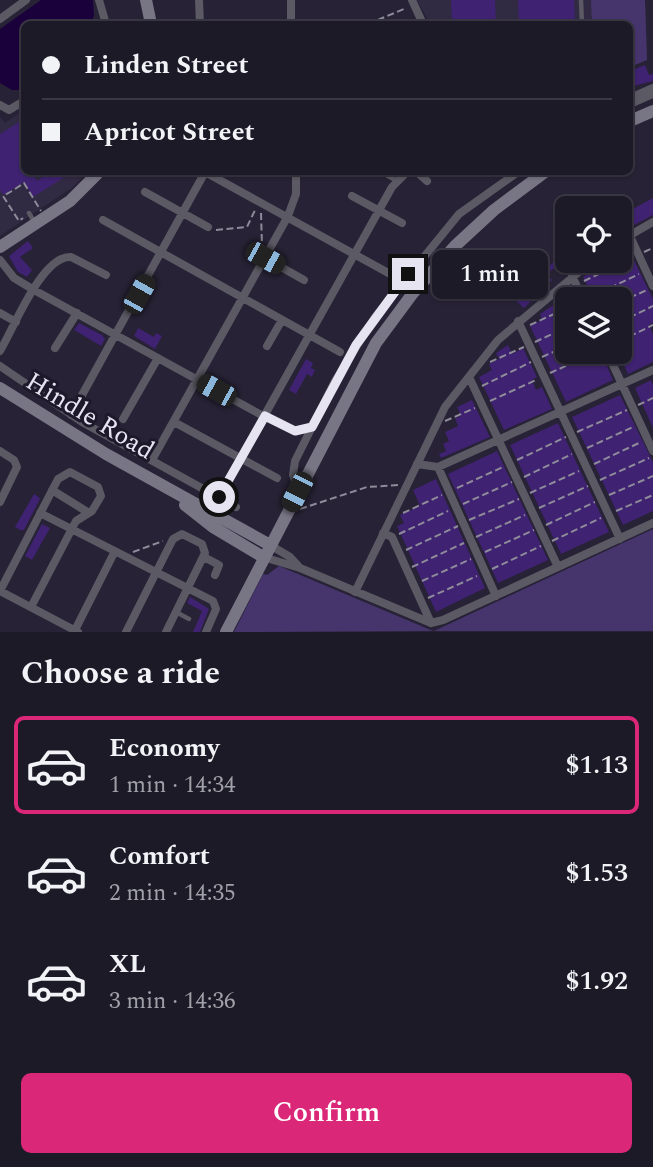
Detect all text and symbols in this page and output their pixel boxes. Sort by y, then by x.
text: Linden Street [84,45,249,85]
text: Apricot Street [84,112,255,152]
map controls [555,196,632,364]
button: locate [555,196,632,273]
car [242,239,289,277]
callout: 1 min [432,250,548,298]
text: 1 min [460,257,520,292]
route end [392,258,424,290]
car [120,271,159,317]
button: layers [555,287,632,364]
street label: Hindle Road [18,362,162,470]
car [193,371,240,409]
car [279,469,316,515]
route start [203,481,235,513]
text: Choose a ride [21,649,220,698]
text: Economy [109,728,219,768]
icon: car [25,734,88,797]
text: $1.13 [565,745,628,785]
text: 1 min · 14:34 [109,768,236,803]
text: Comfort [109,836,210,876]
icon: car [25,842,88,905]
text: $1.53 [565,853,628,893]
text: 2 min · 14:35 [109,876,236,911]
text: XL [109,944,146,984]
icon: car [25,950,88,1013]
text: $1.92 [565,961,628,1001]
text: 3 min · 14:36 [109,984,236,1019]
button: Confirm [21,1073,632,1153]

